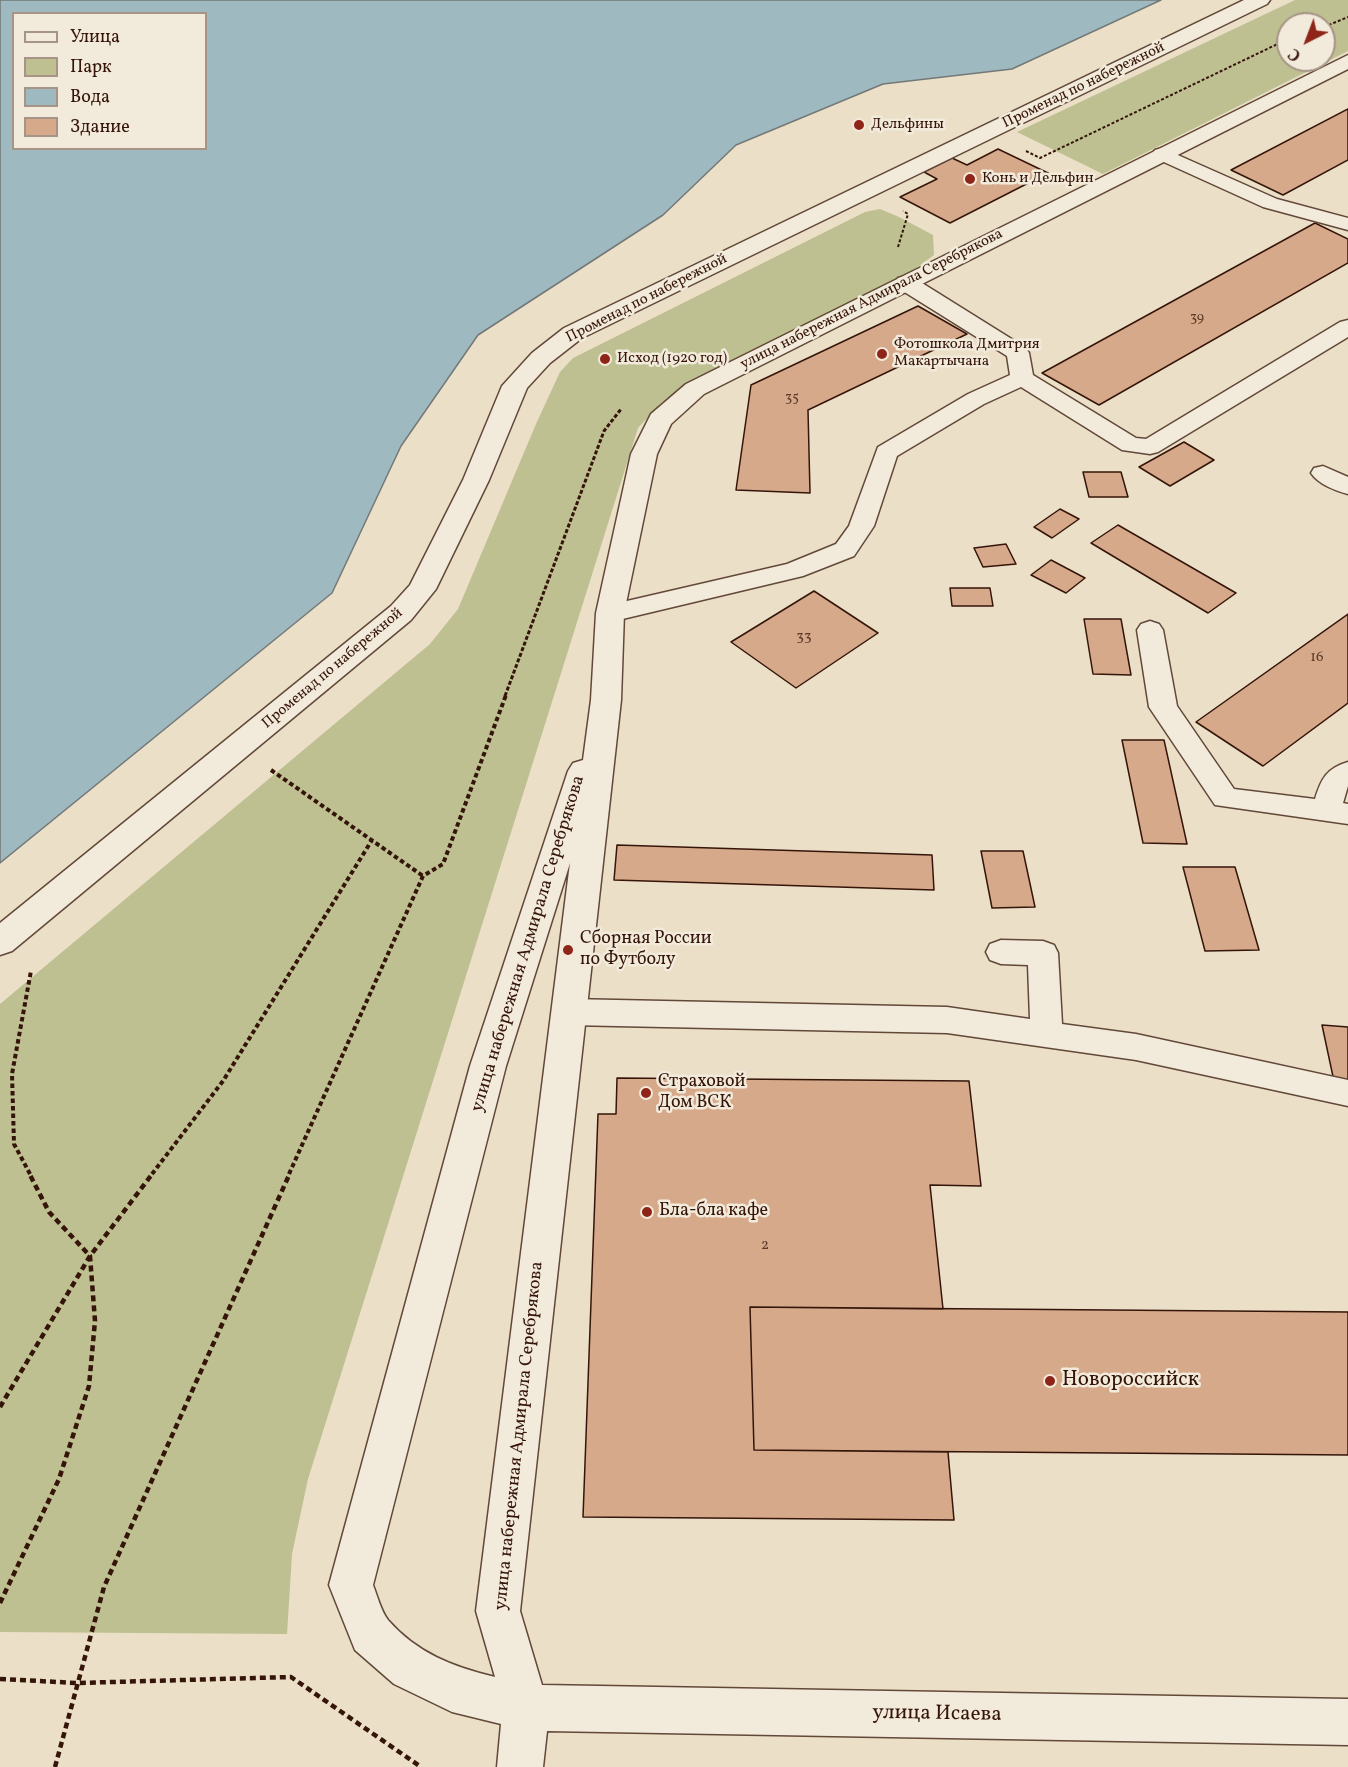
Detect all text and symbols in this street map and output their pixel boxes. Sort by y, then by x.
legend [12,12,207,150]
north arrow [1276,12,1336,72]
text: Улица [70,25,120,50]
street label: Променад по набережной [1000,39,1168,133]
text: С [1284,42,1306,66]
text: Парк [70,55,112,80]
text: Вода [70,85,110,110]
text: Здание [70,115,130,140]
place label: Дельфины [871,116,944,134]
marker: Дельфины [852,118,866,132]
place label: Конь и Дельфин [982,170,1094,188]
marker: Конь и Дельфин [963,172,977,186]
street label: улица набережная Адмирала Серебрякова [738,226,1006,374]
street label: Променад по набережной [564,251,730,347]
house number: 39 [1190,310,1204,326]
place label: Фотошкола Дмитрия Макартычана [894,336,1040,371]
marker: Фотошкола Дмитрия Макартычана [875,347,889,361]
place label: Исход (1920 год) [617,350,727,368]
marker: Исход (1920 год) [598,352,612,366]
house number: 35 [785,390,799,406]
street label: Променад по набережной [259,605,407,733]
house number: 33 [796,628,812,646]
house number: 16 [1310,649,1324,667]
street label: улица набережная Адмирала Серебрякова [467,773,591,1115]
place label: Сборная России по Футболу [580,929,712,972]
marker: Сборная России по Футболу [561,943,575,957]
place label: Страховой Дом ВСК [658,1072,745,1114]
marker: Страховой Дом ВСК [639,1086,653,1100]
place label: Бла-бла кафе [659,1201,768,1223]
marker: Бла-бла кафе [640,1205,654,1219]
house number: 2 [761,1237,769,1255]
street label: улица набережная Адмирала Серебрякова [491,1260,549,1612]
place label: Новороссийск [1062,1368,1199,1394]
marker: Новороссийск [1043,1374,1057,1388]
street label: улица Исаева [872,1701,1002,1729]

